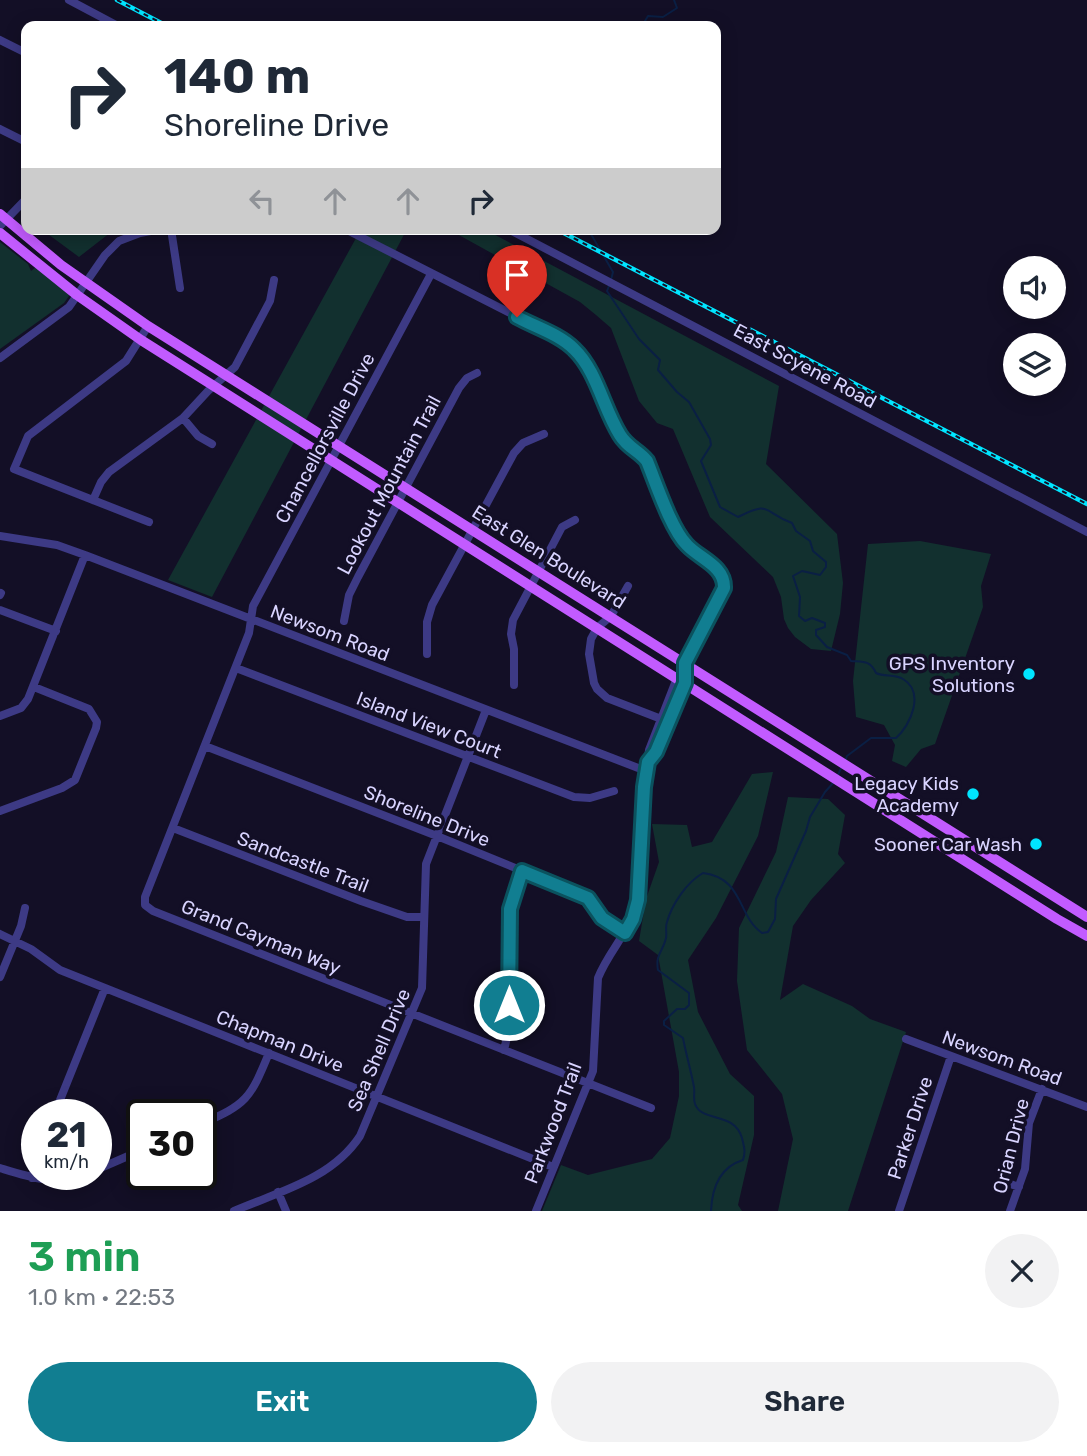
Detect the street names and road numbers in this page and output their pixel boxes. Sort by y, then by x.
street label: East Scyene Road [730,319,880,413]
street label: Chancellorsville Drive [270,349,380,527]
street label: Lookout Mountain Trail [332,392,446,578]
street label: East Glen Boulevard [468,500,630,614]
street label: Newsom Road [267,600,393,666]
street label: Island View Court [353,687,505,763]
street label: Shoreline Drive [361,780,493,852]
street label: Sandcastle Trail [234,826,372,898]
street label: Grand Cayman Way [178,894,344,980]
street label: Sea Shell Drive [343,985,415,1115]
street label: Chapman Drive [213,1005,347,1077]
street label: Newsom Road [939,1026,1065,1090]
street label: Parkwood Trail [519,1059,587,1187]
street label: Parker Drive [883,1074,937,1182]
street label: Orian Drive [988,1096,1034,1196]

